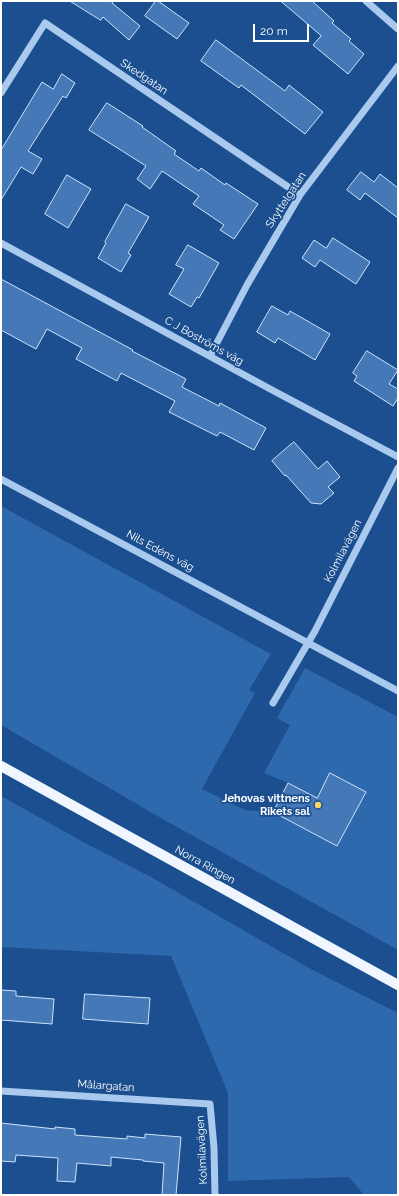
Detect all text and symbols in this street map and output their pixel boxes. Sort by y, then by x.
scale bar [255,16,311,42]
text: 20 m [260,24,288,38]
street label: Skedgatan [118,56,170,98]
street label: Skyttelgatan [263,170,309,230]
street label: C J Boströms väg [162,314,246,368]
street label: Kolmilavägen [321,517,365,585]
street label: Nils Edéns väg [124,528,196,574]
place label: Jehovas vittnens Rikets sal [222,792,310,818]
marker: Jehovas vittnens Rikets sal [313,800,323,810]
street label: Norra Ringen [172,843,238,887]
street label: Målargatan [77,1077,135,1095]
street label: Kolmilavägen [194,1115,210,1185]

